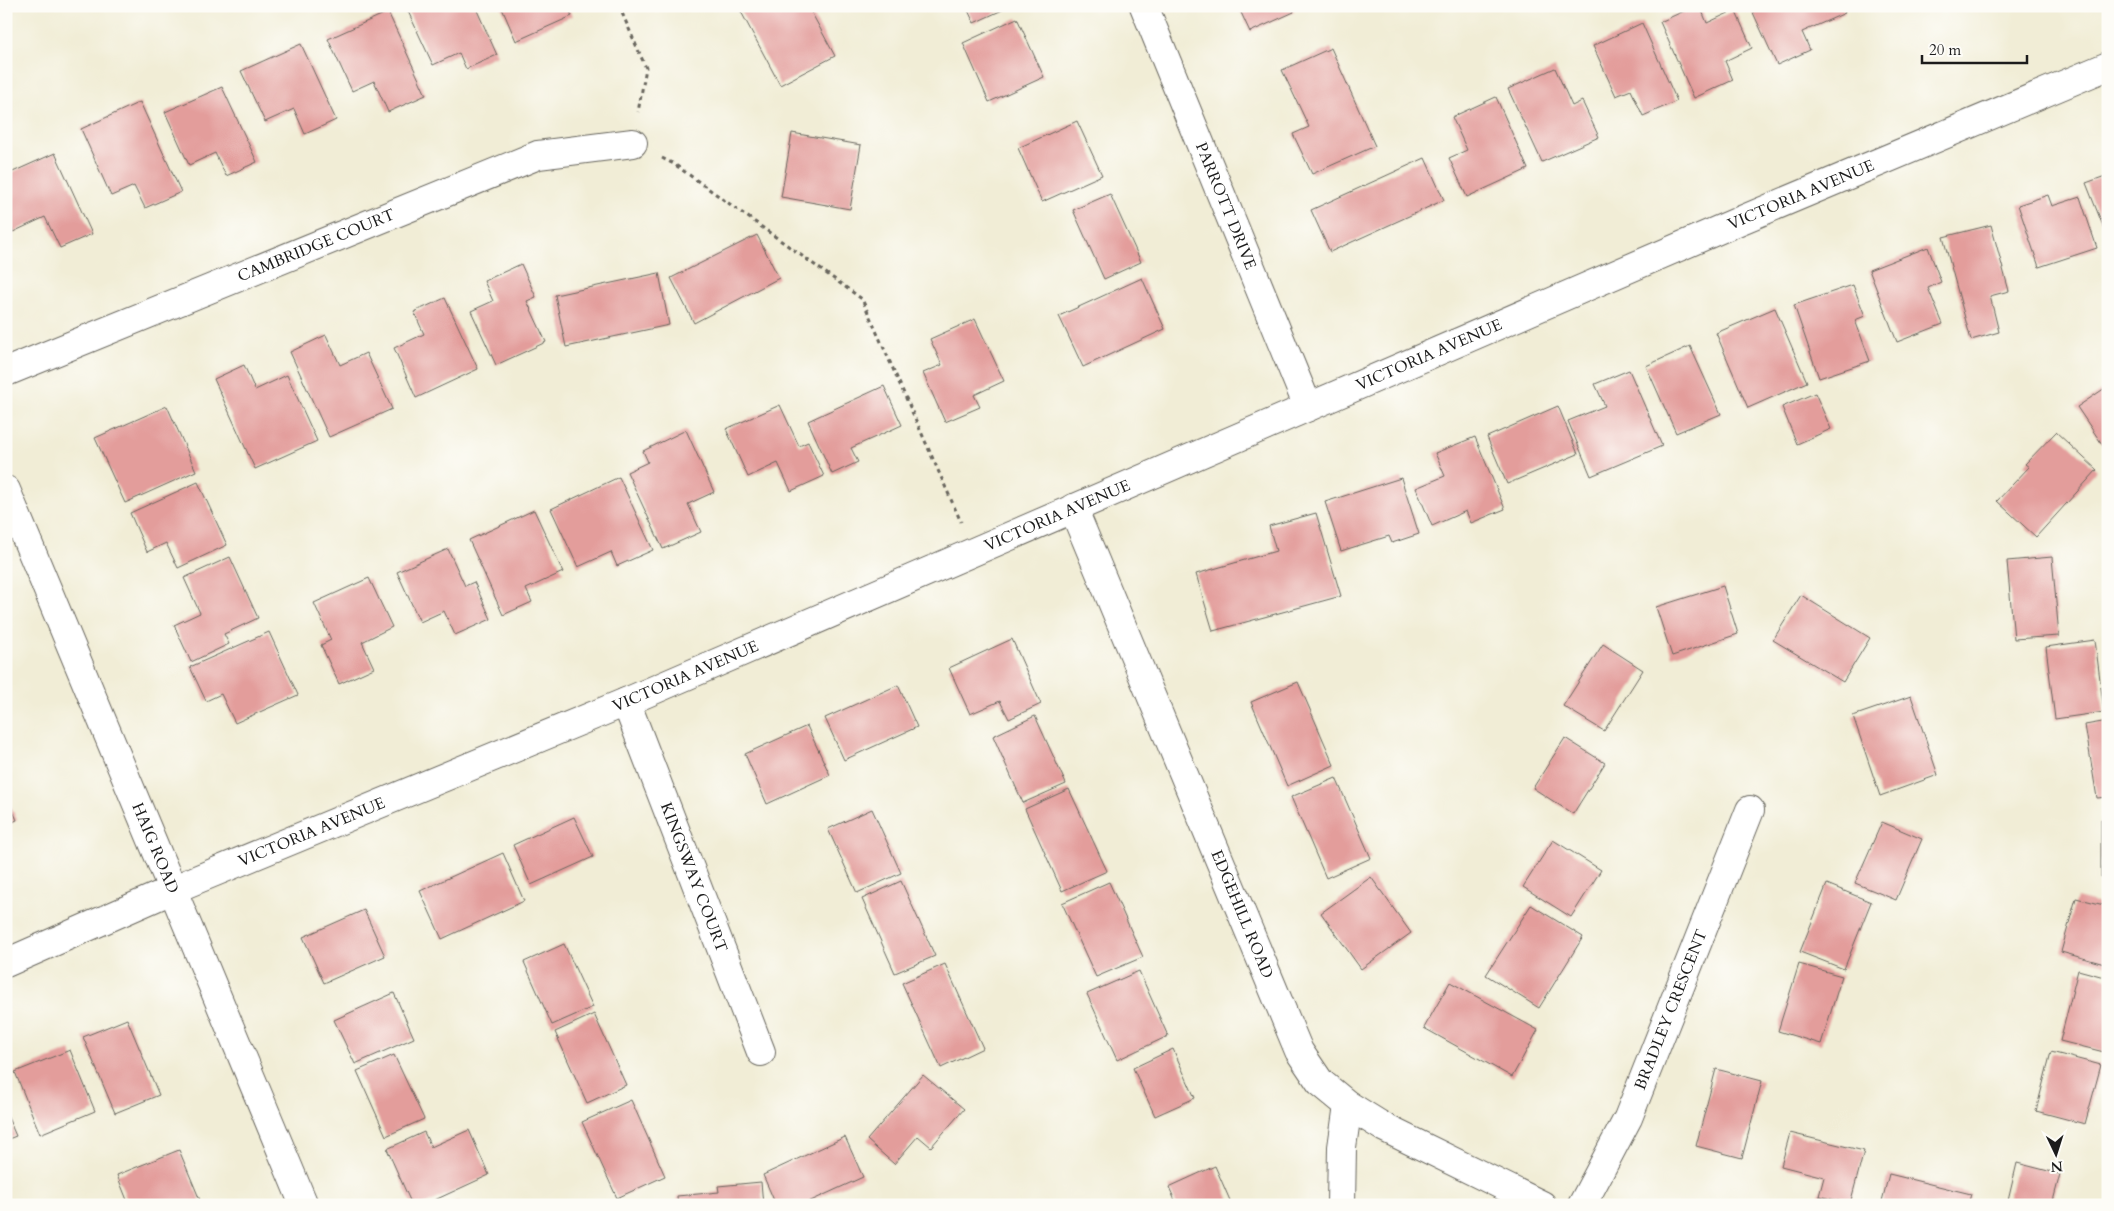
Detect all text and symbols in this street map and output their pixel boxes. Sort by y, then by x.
scale bar [1922,32,2026,64]
text: 20 m [1929,40,1961,60]
street label: PARROTT DRIVE [1190,139,1262,273]
street label: VICTORIA AVENUE [1724,154,1878,235]
street label: CAMBRIDGE COURT [234,203,398,287]
street label: VICTORIA AVENUE [1353,314,1506,396]
street label: VICTORIA AVENUE [981,474,1134,557]
street label: VICTORIA AVENUE [609,635,762,717]
street label: VICTORIA AVENUE [235,792,388,872]
street label: HAIG ROAD [127,799,184,897]
street label: KINGSWAY COURT [655,799,733,956]
street label: EDGEHILL ROAD [1206,847,1279,982]
street label: BRADLEY CRESCENT [1629,926,1713,1093]
north arrow [2032,1128,2082,1178]
text: N [2050,1157,2064,1176]

